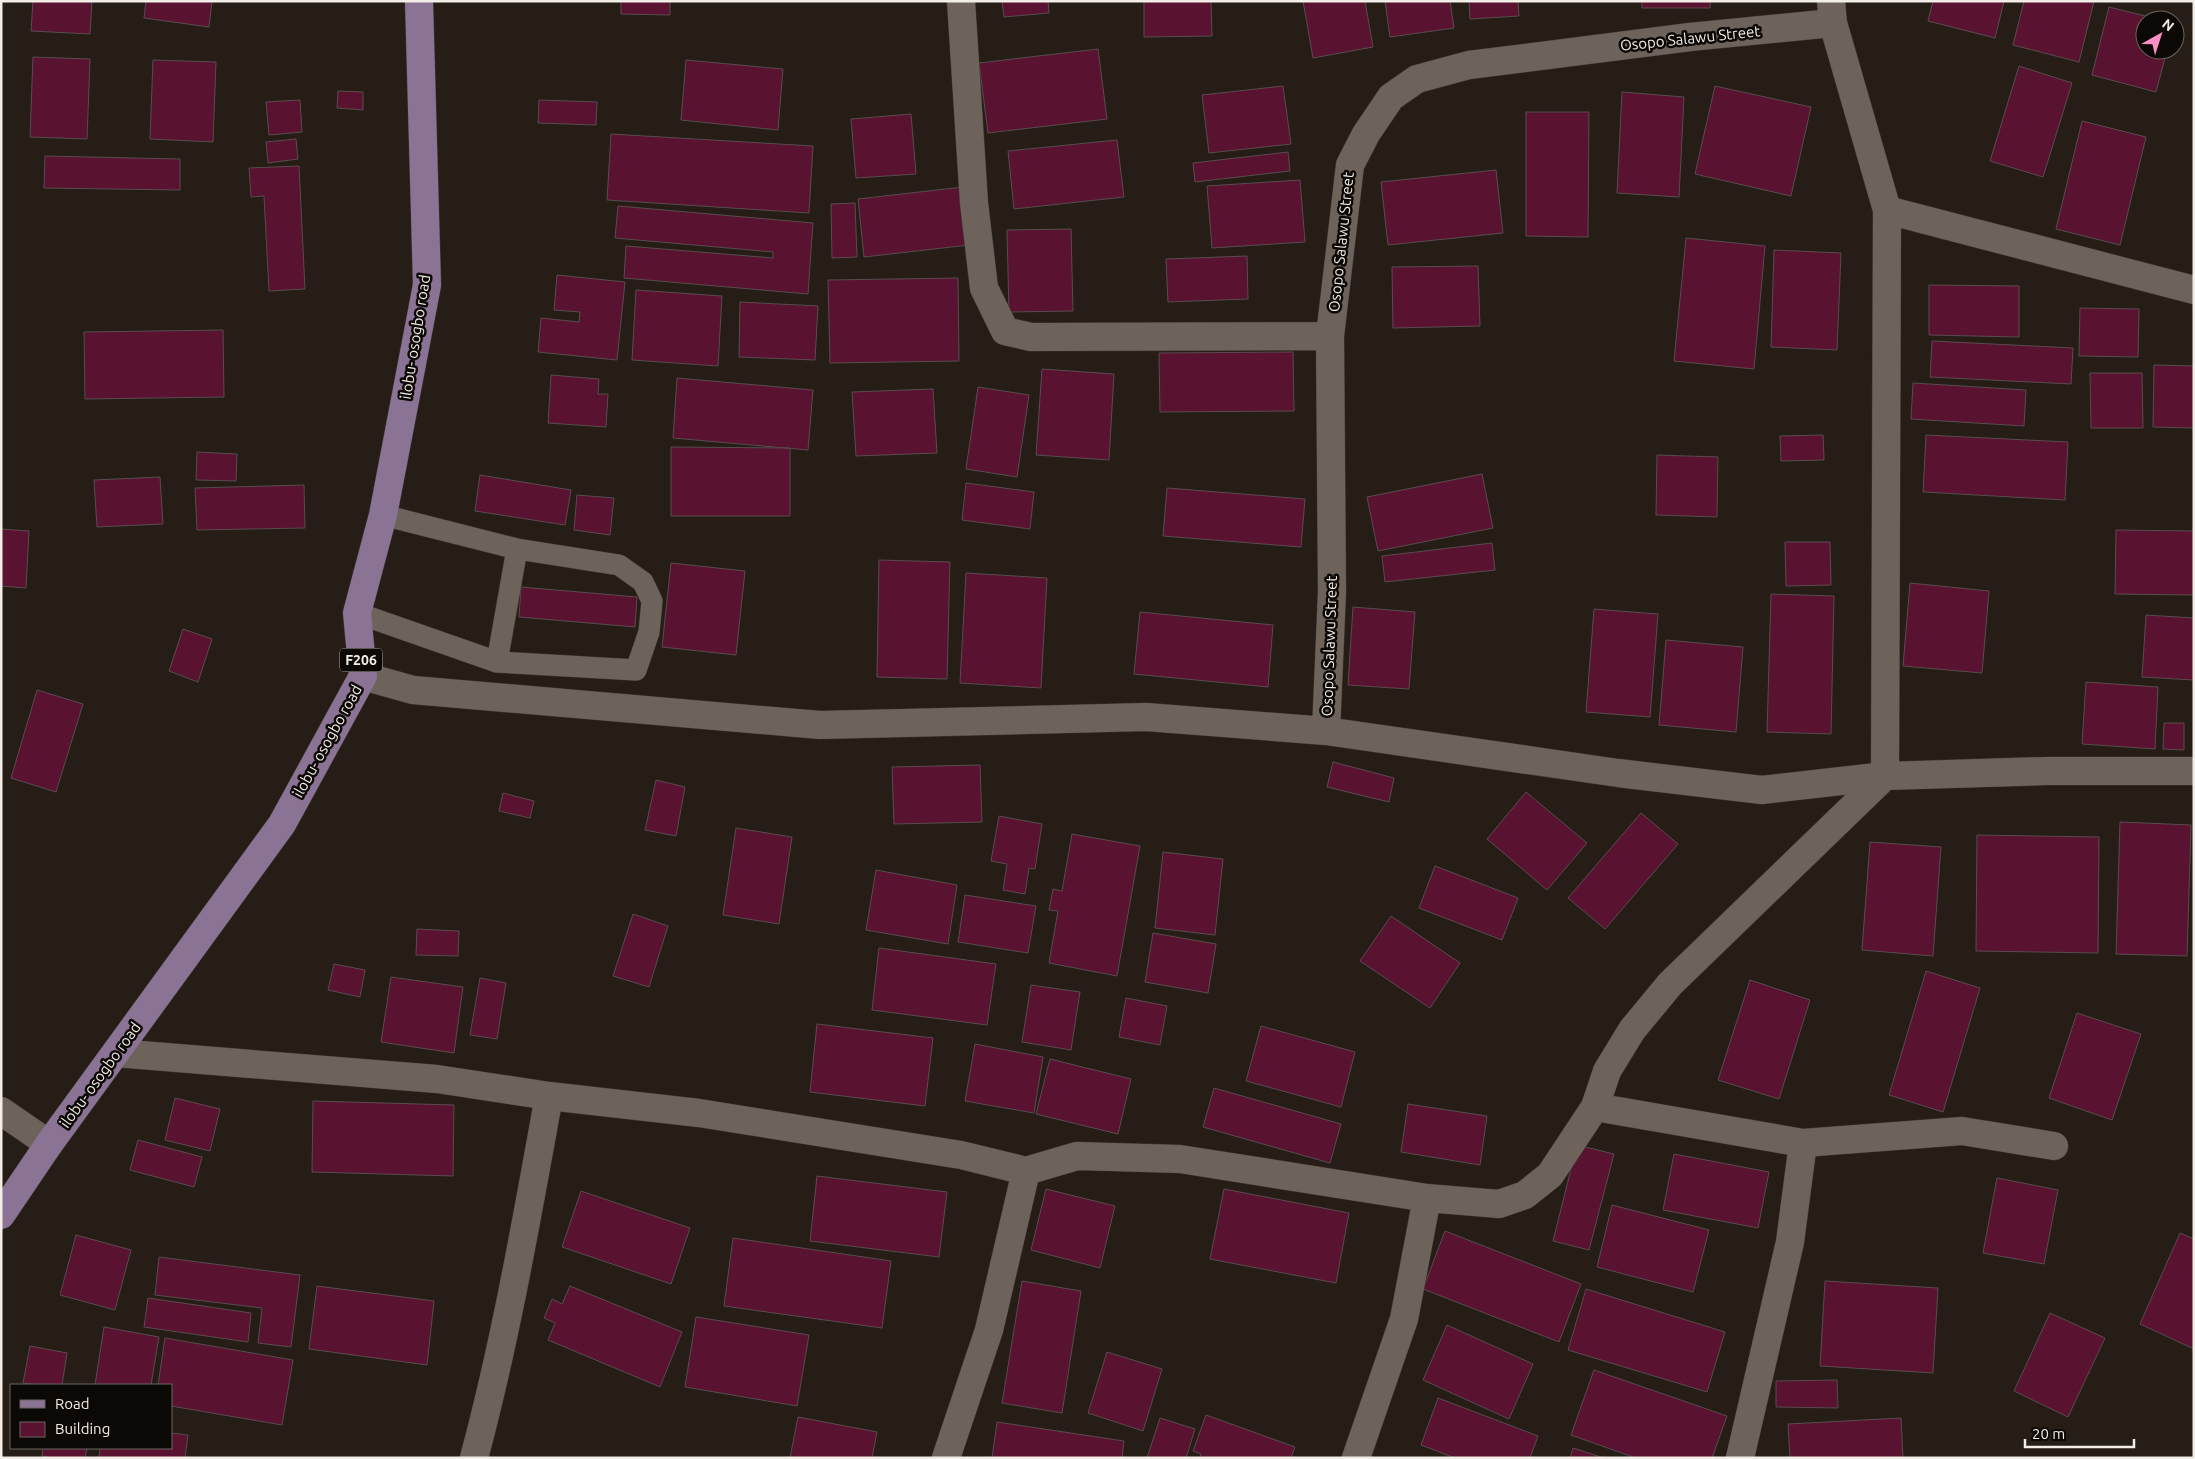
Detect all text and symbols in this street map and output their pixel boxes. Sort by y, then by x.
north arrow [2135,10,2185,60]
text: N [2159,15,2177,34]
street label: Osopo Salawu Street [1619,22,1761,54]
street label: Osopo Salawu Street [1325,171,1357,313]
street label: ilobu- osogbo road [397,273,433,401]
street label: Osopo Salawu Street [1318,575,1340,717]
road number: F206 [340,648,382,672]
street label: ilobu- osogbo road [289,682,365,800]
street label: ilobu- osogbo road [56,1019,144,1131]
legend [10,1384,172,1449]
text: Road [55,1395,90,1412]
scale bar [2025,1416,2134,1448]
text: Building [55,1420,110,1437]
text: 20 m [2032,1425,2065,1442]

